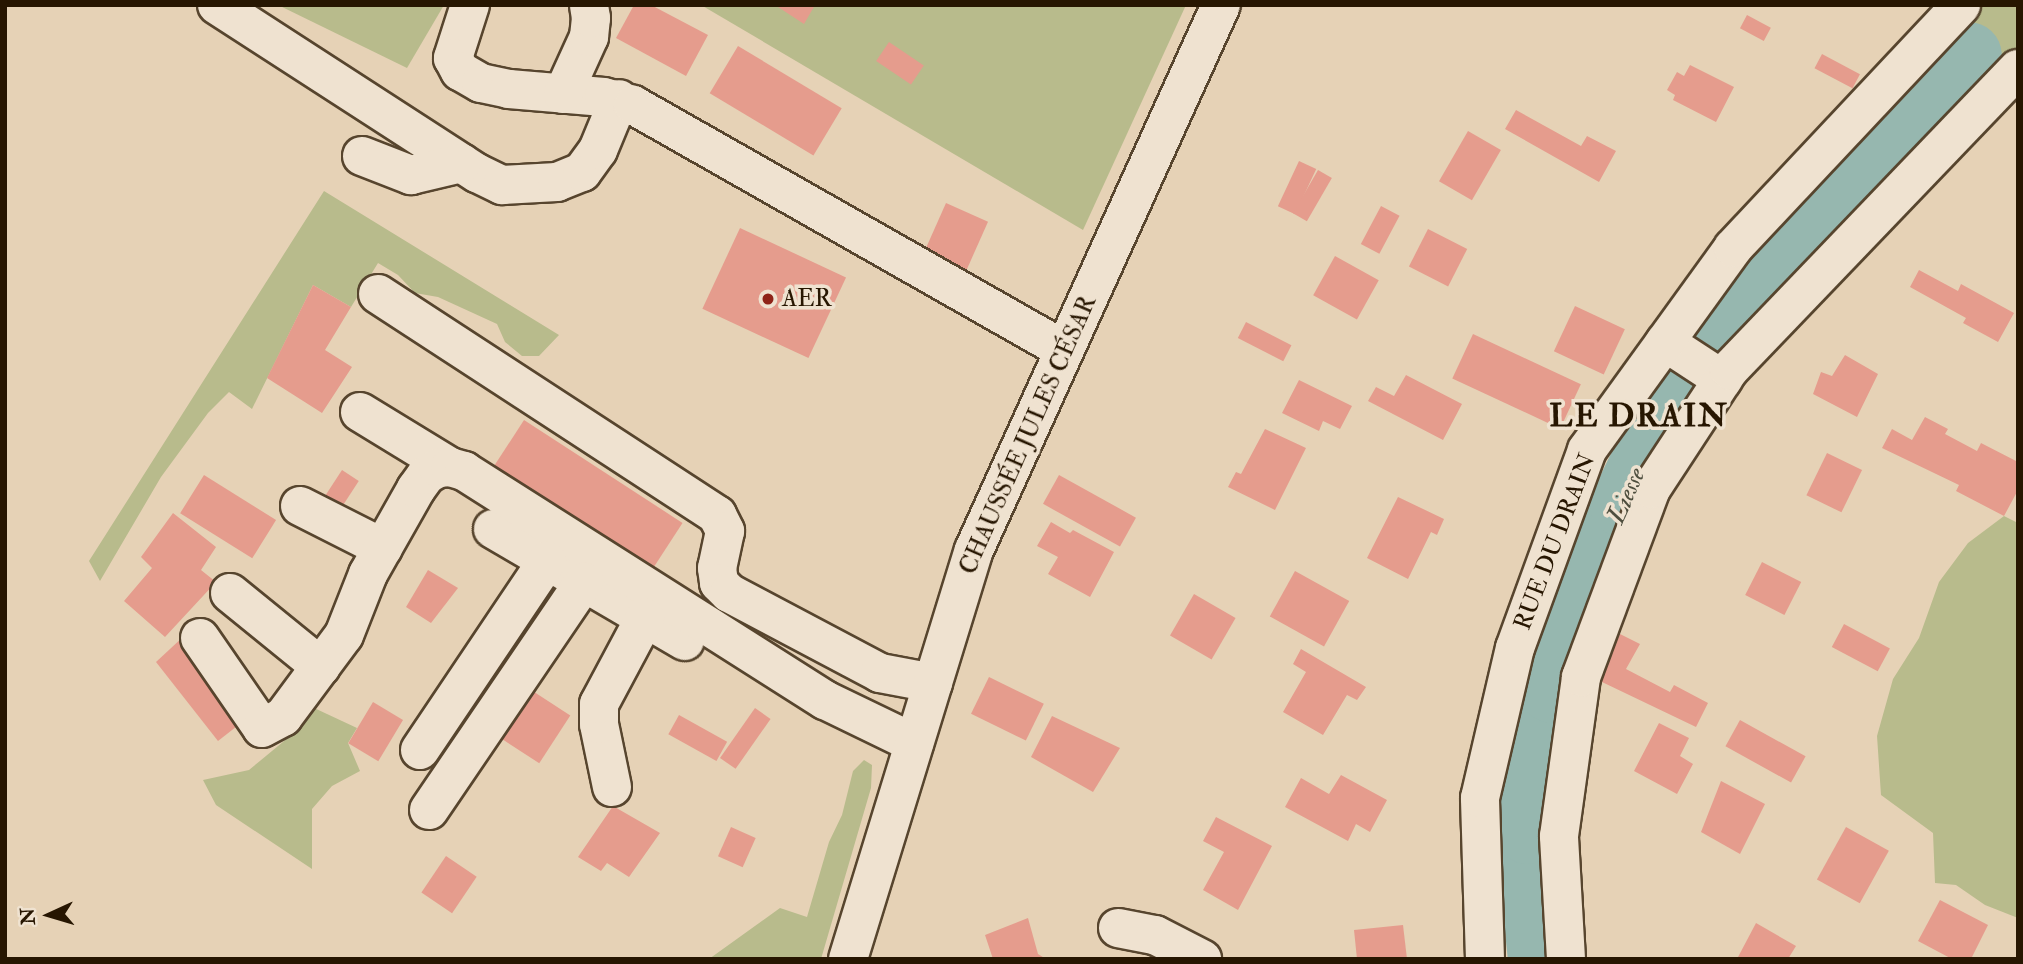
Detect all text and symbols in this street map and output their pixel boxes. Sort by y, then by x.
place label: AER [782,285,832,313]
marker: AER [760,291,776,307]
street label: CHAUSSÉE JULES CÉSAR [953,291,1103,579]
district label: LE DRAIN [1550,397,1728,435]
street label: RUE DU DRAIN [1508,450,1602,634]
water label: Liesse [1601,463,1653,529]
north arrow [14,880,84,950]
text: N [15,907,41,926]

